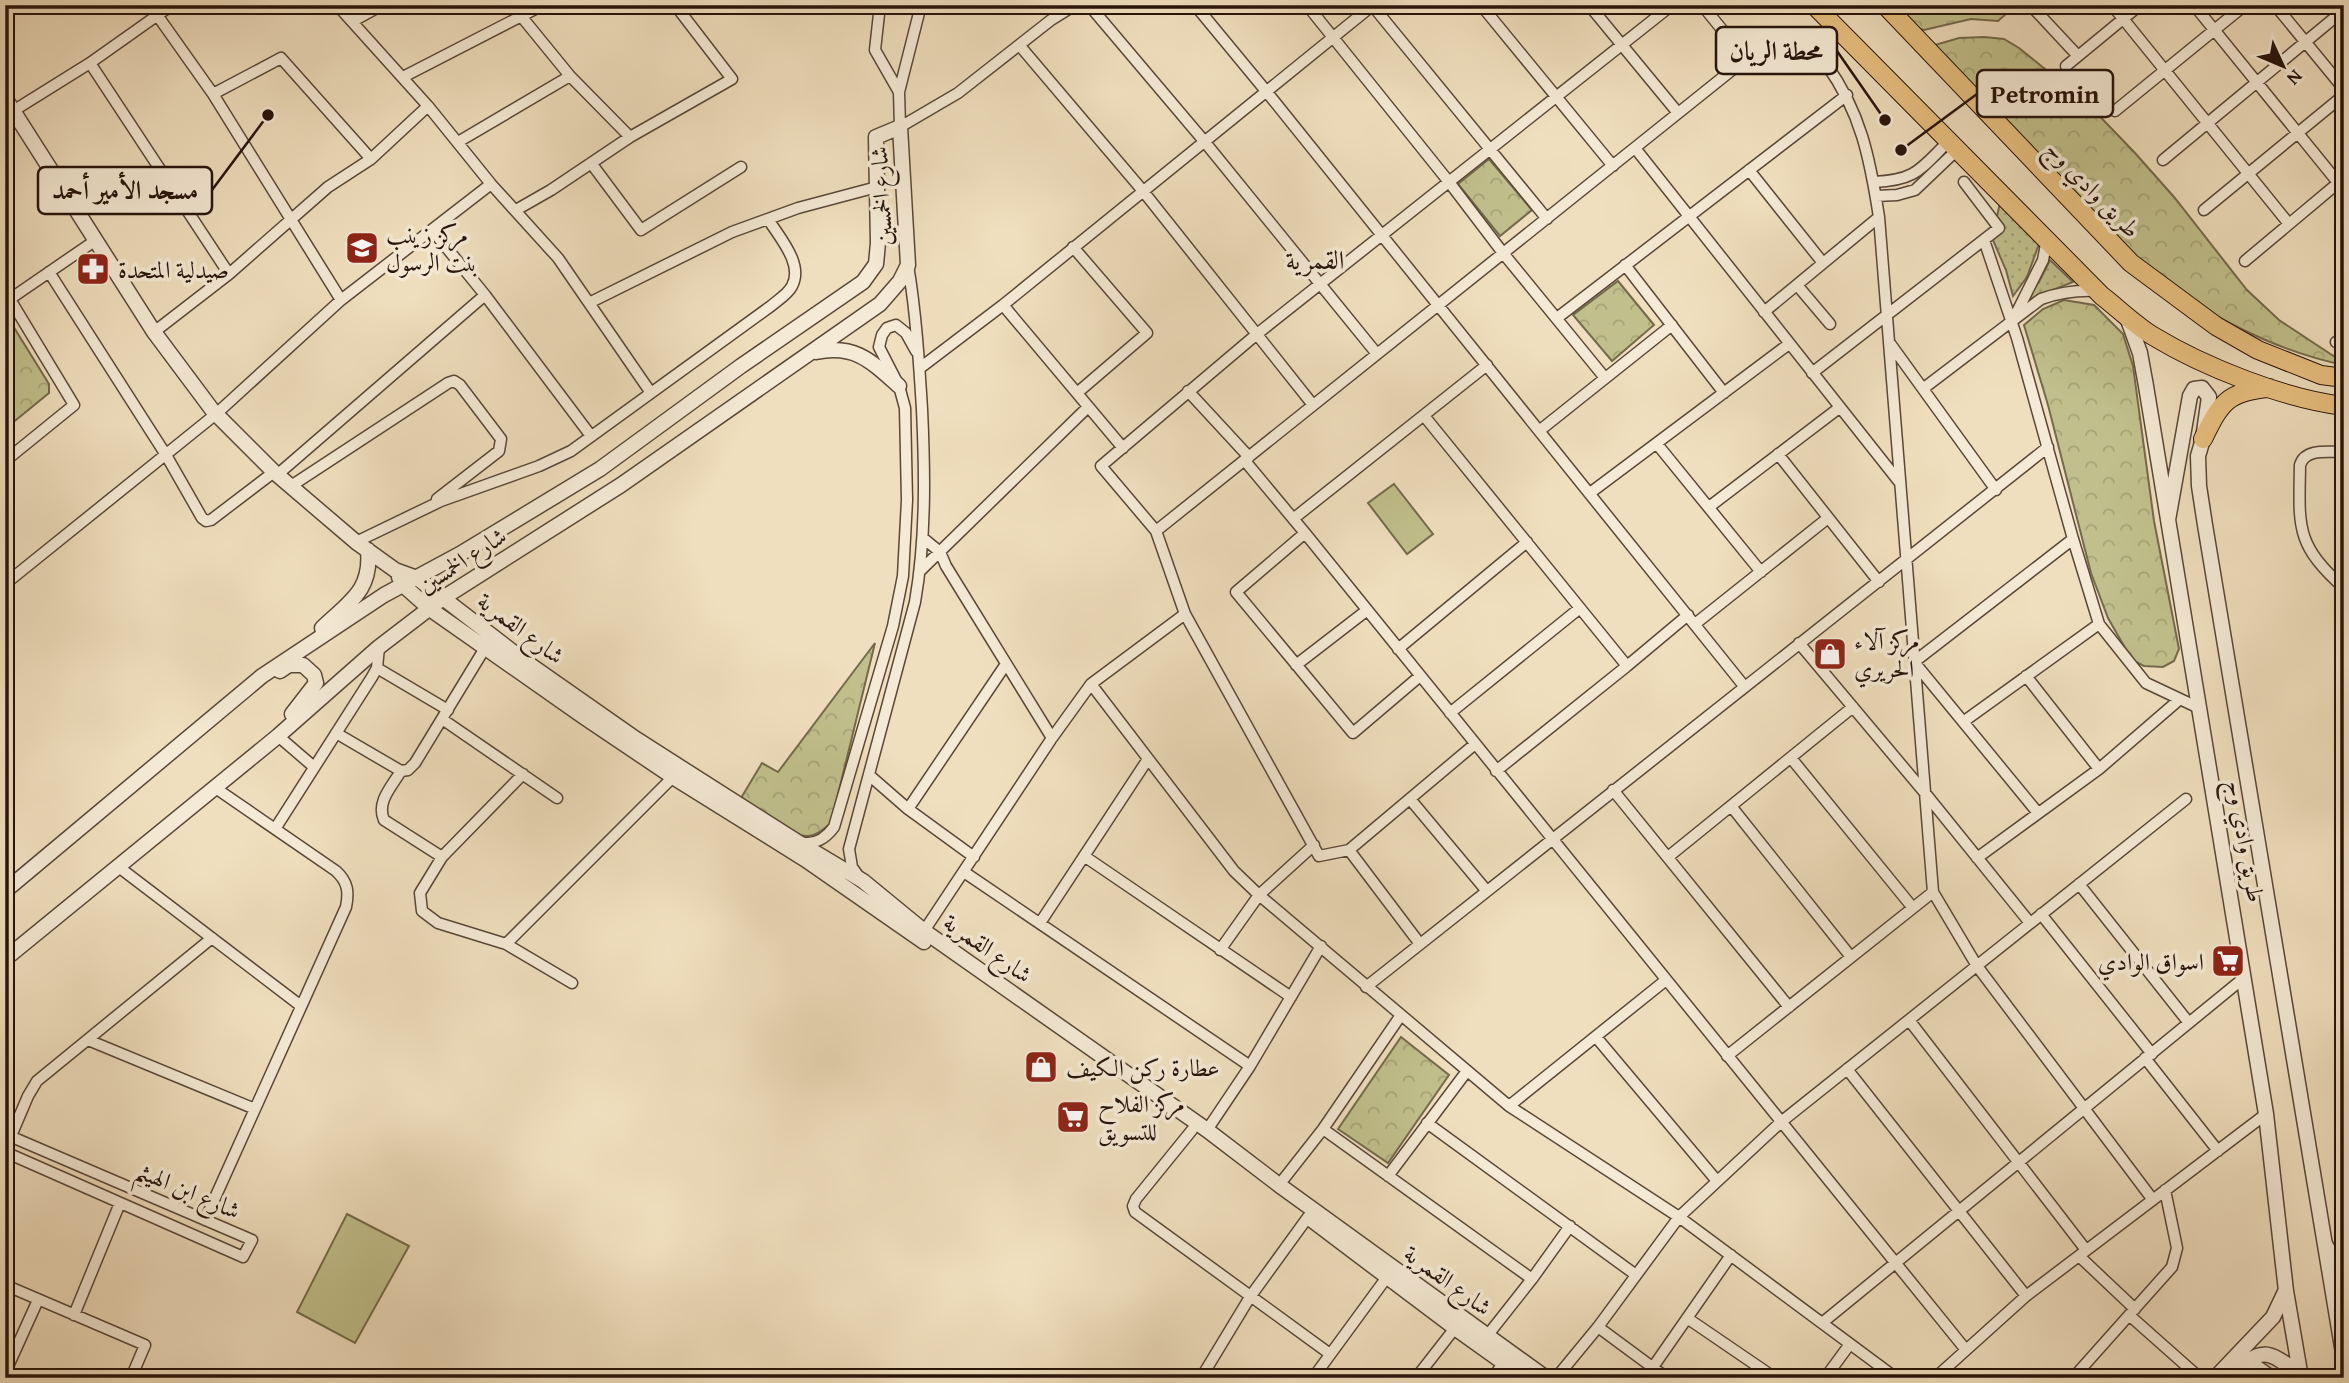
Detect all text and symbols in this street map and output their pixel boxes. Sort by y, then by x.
callout: محطة الريان [1716,27,1837,74]
text: محطة الريان [1729,31,1824,70]
north arrow [2248,32,2318,102]
text: N [2281,64,2310,92]
callout: Petromin [1977,70,2113,117]
text: Petromin [1991,74,2100,113]
street label: طريق وادي وج [2035,132,2149,248]
street label: شارع الخمسين [861,145,904,247]
callout: مسجد الأمير أحمد [38,167,212,214]
text: مسجد الأمير أحمد [52,170,198,209]
place label: مركز زينب بنت الرسول [386,217,478,280]
school or university icon: مركز زينب بنت الرسول [343,229,381,267]
district label: القمرية [1286,240,1344,279]
pharmacy icon: صيدلية المتحدة [74,250,112,288]
place label: صيدلية المتحدة [118,252,229,287]
street label: شارع الخمسين [411,518,515,604]
street label: شارع القمرية [468,584,572,675]
place label: مركز آلاء الحريري [1854,623,1920,688]
shop icon: مركز آلاء الحريري [1811,635,1849,673]
street label: طريق وادي وج [2214,777,2274,906]
street label: شارع القمرية [935,905,1040,994]
supermarket icon: اسواق الوادي [2209,942,2247,980]
place label: اسواق الوادي [2098,944,2204,981]
shop icon: عطارة ركن الكيف [1022,1048,1060,1086]
place label: عطارة ركن الكيف [1066,1050,1220,1085]
place label: مركز الفلاح للتسويق [1098,1086,1185,1149]
supermarket icon: مركز الفلاح للتسويق [1054,1098,1092,1136]
street label: شارع ابن الهيثم [127,1152,246,1234]
street label: شارع القمرية [1395,1236,1499,1326]

